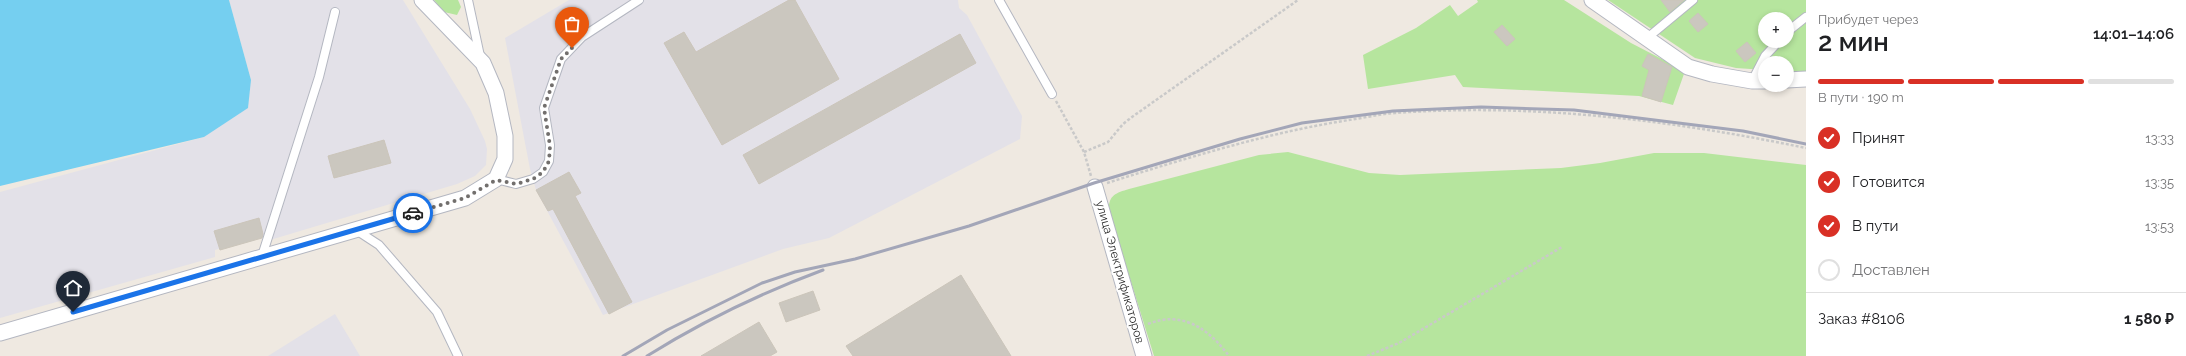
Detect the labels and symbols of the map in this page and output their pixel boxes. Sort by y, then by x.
pin [555,7.0,589,48]
courier [393,193,433,233]
street label: улица Электрификаторов [1093,199,1147,345]
pin [56,271,90,312]

